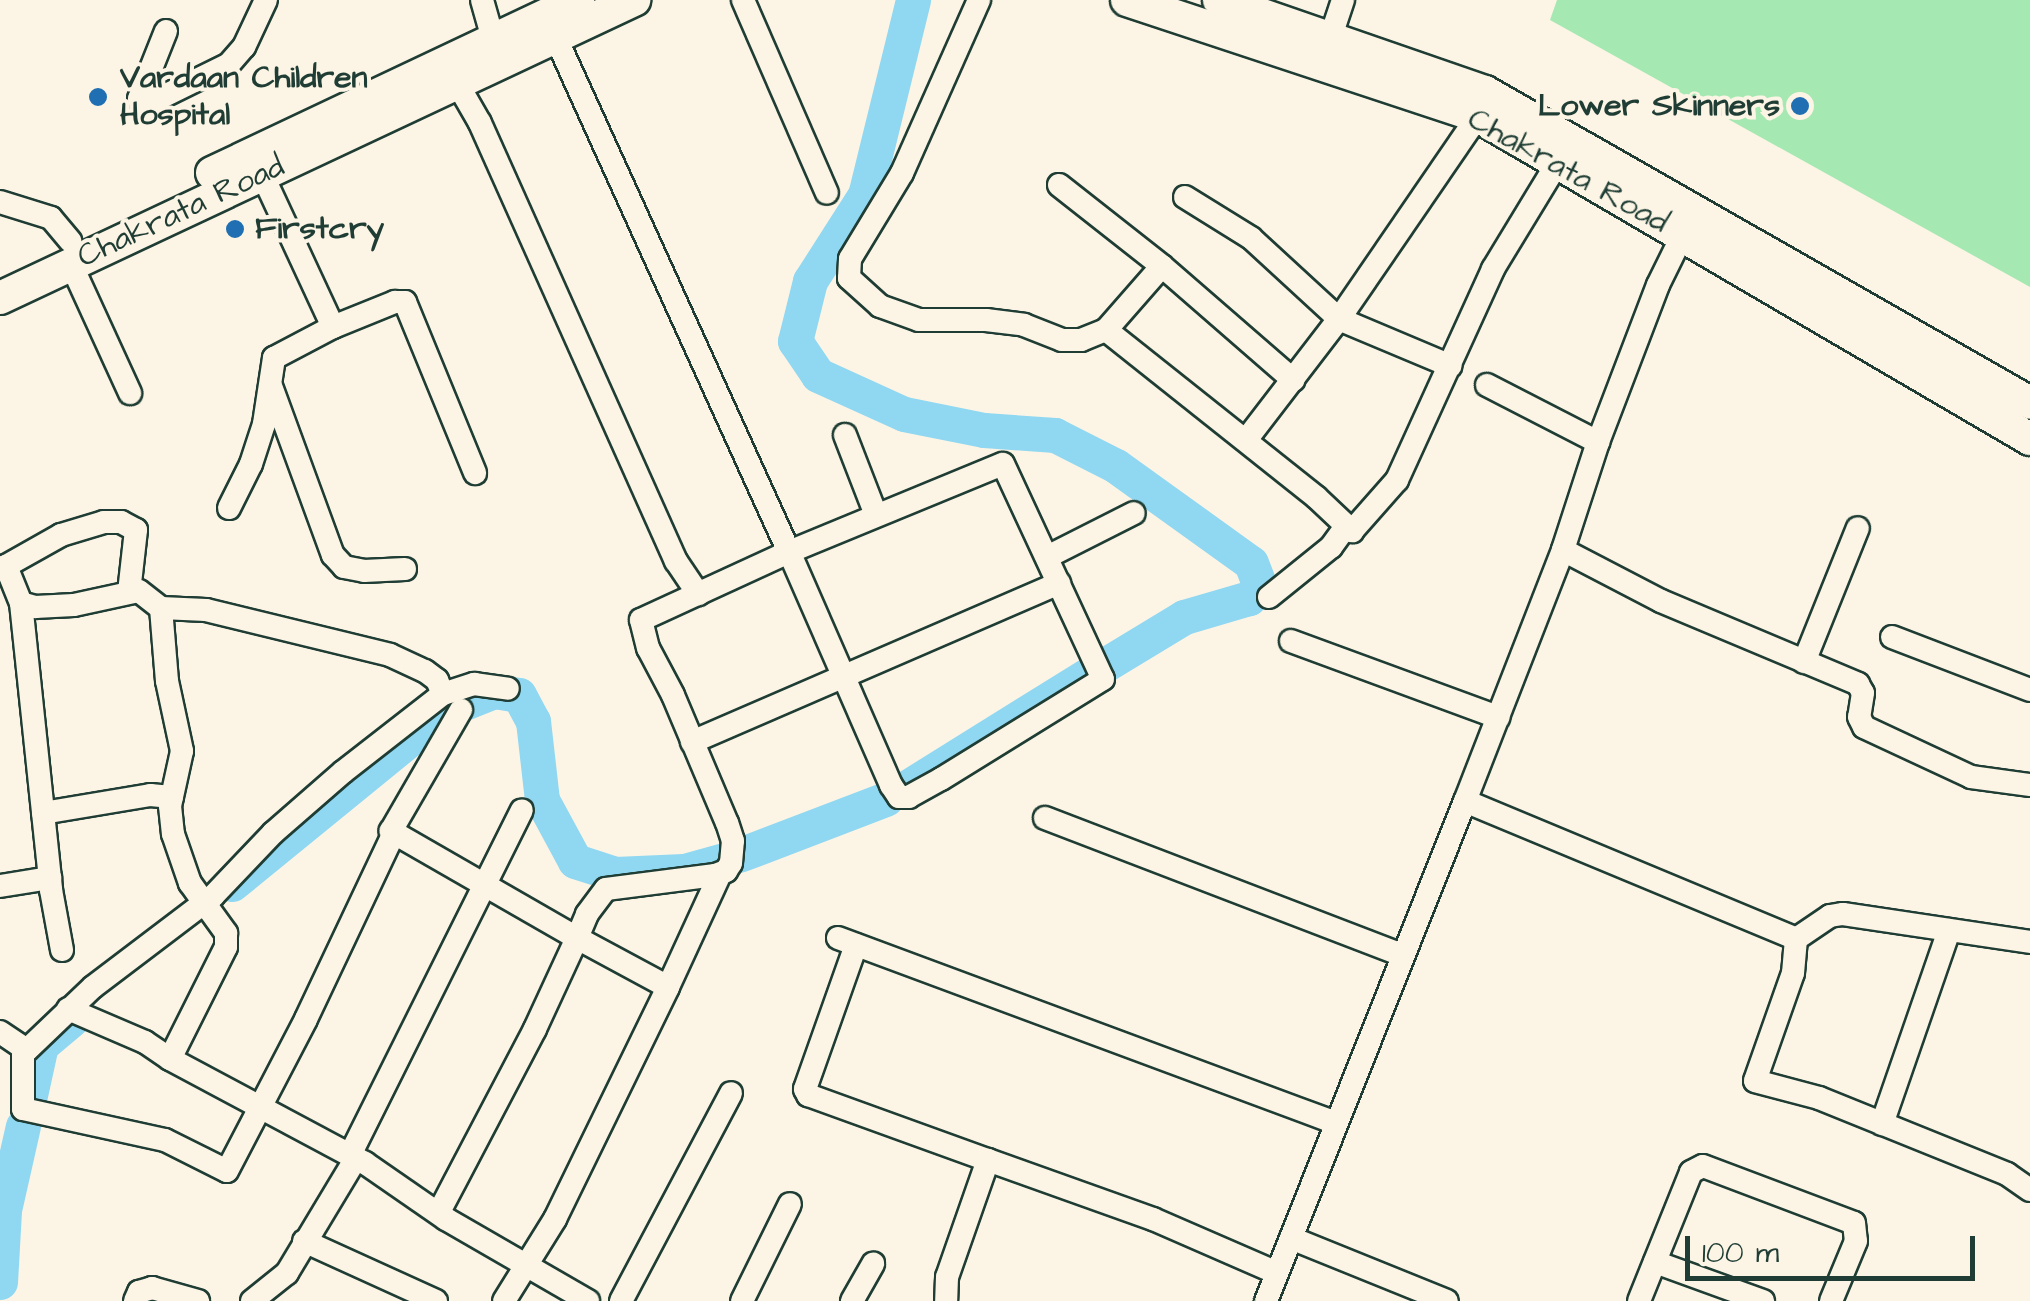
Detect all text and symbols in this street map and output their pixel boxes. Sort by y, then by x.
place label: Vardaan Children Hospital [120,60,368,135]
marker: Vardaan Children Hospital [85,84,111,110]
place label: Lower Skinners [1538,87,1780,125]
marker: Lower Skinners [1789,95,1811,117]
street label: Chakrata Road [1461,100,1675,242]
street label: Chakrata Road [71,147,291,277]
place label: Firstcry [255,210,384,248]
marker: Firstcry [224,218,246,240]
scale bar [1690,1216,1980,1278]
text: 100 m [1702,1232,1779,1274]

